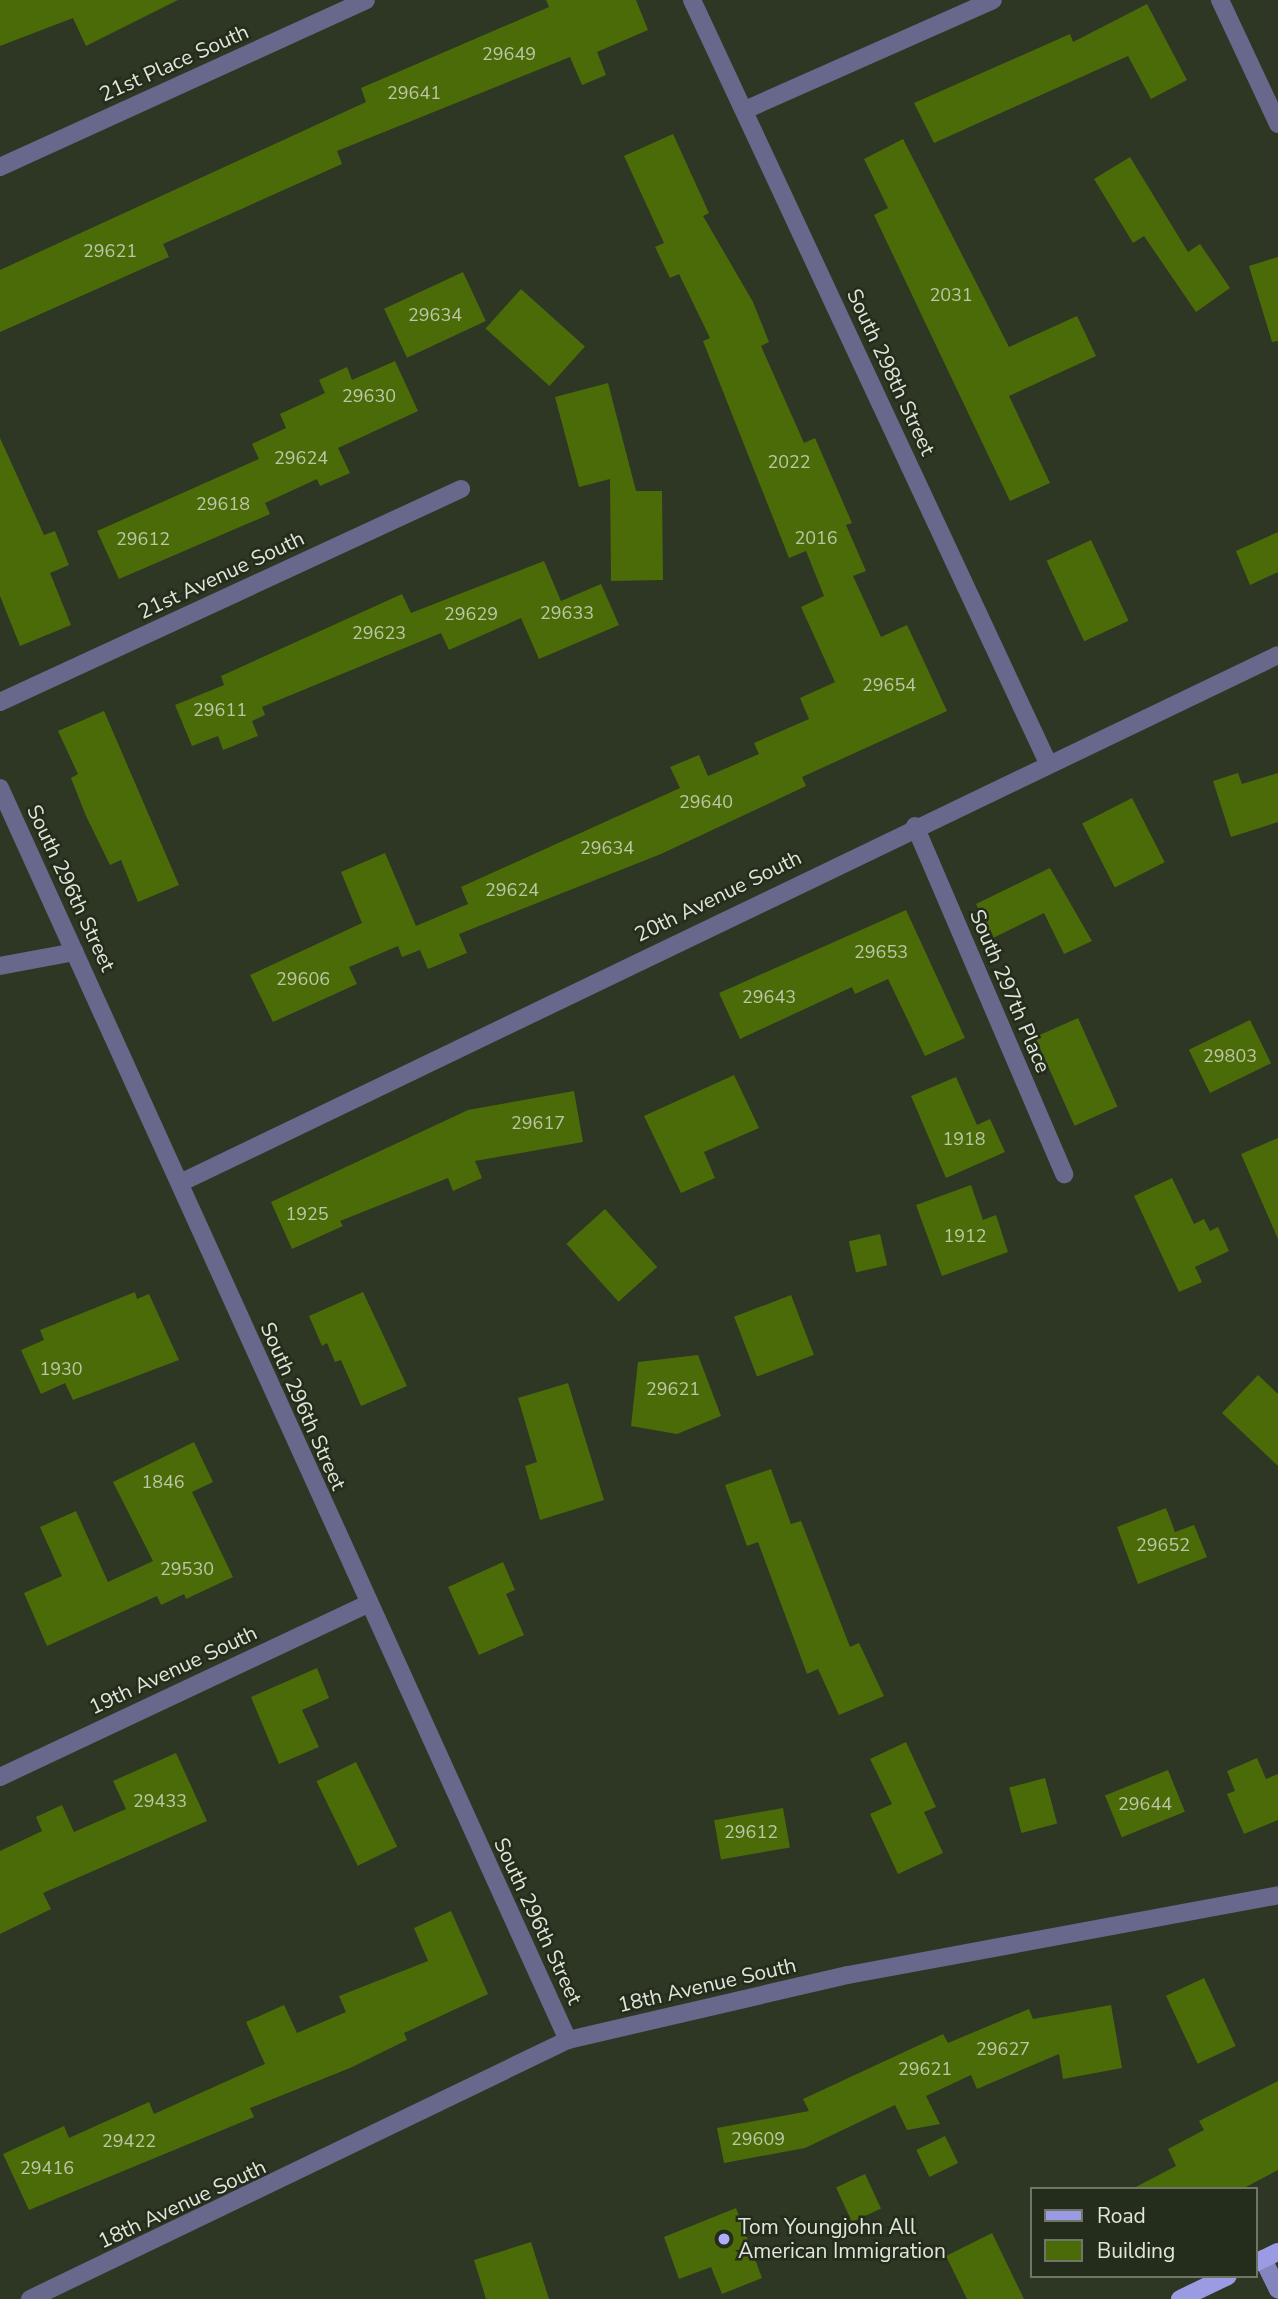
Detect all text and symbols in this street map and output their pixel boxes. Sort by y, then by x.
street label: 21st Place South [96,19,252,107]
house number: 29649 [482,43,536,65]
house number: 29641 [387,82,441,104]
house number: 29621 [83,240,137,262]
house number: 2031 [929,284,973,306]
street label: South 298th Street [841,285,941,459]
house number: 29634 [408,304,462,326]
house number: 29630 [342,385,396,407]
house number: 29624 [274,447,328,469]
house number: 2022 [767,451,811,473]
house number: 29618 [196,493,250,515]
street label: 21st Avenue South [134,525,308,625]
house number: 2016 [794,527,838,549]
house number: 29612 [116,528,170,550]
house number: 29633 [540,602,594,624]
house number: 29629 [444,603,498,625]
house number: 29623 [352,622,406,644]
house number: 29654 [862,674,916,696]
house number: 29611 [193,699,247,721]
house number: 29640 [679,791,733,813]
street label: South 296th Street [21,801,121,975]
house number: 29634 [580,837,634,859]
street label: 20th Avenue South [631,845,805,947]
house number: 29624 [485,879,539,901]
street label: South 297th Place [964,906,1056,1076]
house number: 29653 [854,941,908,963]
house number: 29606 [276,968,330,990]
house number: 29643 [742,986,796,1008]
house number: 29803 [1203,1045,1257,1067]
house number: 29617 [511,1112,565,1134]
house number: 1918 [942,1128,986,1150]
house number: 1925 [285,1203,329,1225]
house number: 1912 [943,1225,987,1247]
street label: South 296th Street [255,1318,351,1494]
house number: 1930 [39,1358,83,1380]
house number: 29621 [646,1378,700,1400]
house number: 1846 [141,1471,185,1493]
house number: 29652 [1136,1534,1190,1556]
house number: 29530 [160,1558,214,1580]
street label: 19th Avenue South [85,1620,261,1720]
house number: 29433 [133,1790,187,1812]
house number: 29644 [1118,1793,1172,1815]
house number: 29612 [724,1821,778,1843]
street label: South 296th Street [488,1834,588,2008]
street label: 18th Avenue South [615,1952,799,2018]
house number: 29627 [976,2038,1030,2060]
house number: 29621 [898,2058,952,2080]
house number: 29609 [731,2128,785,2150]
house number: 29422 [102,2130,156,2152]
street label: 18th Avenue South [94,2154,270,2254]
house number: 29416 [20,2157,74,2179]
legend [1030,2187,1257,2278]
text: Road [1097,2202,1146,2230]
place label: Tom Youngjohn All American Immigration [738,2214,946,2264]
marker: Tom Youngjohn All American Immigration [716,2231,732,2247]
text: Building [1097,2237,1175,2265]

